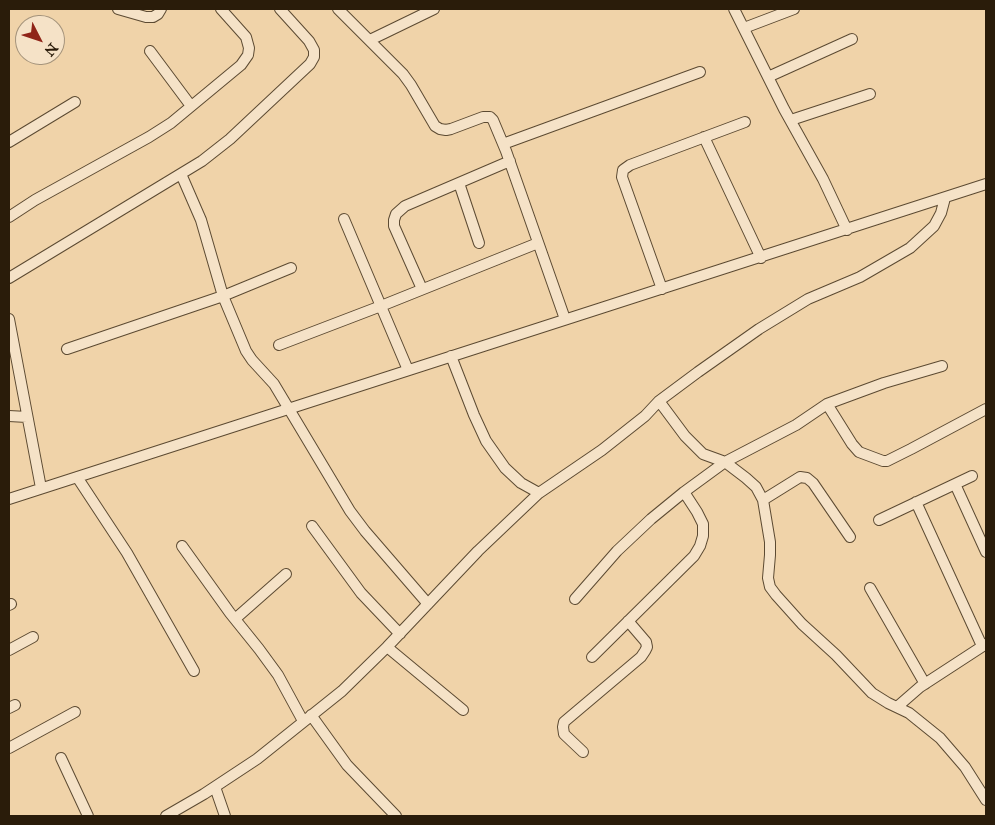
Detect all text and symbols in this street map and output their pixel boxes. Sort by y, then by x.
north arrow [15,15,65,65]
text: N [41,39,61,60]

